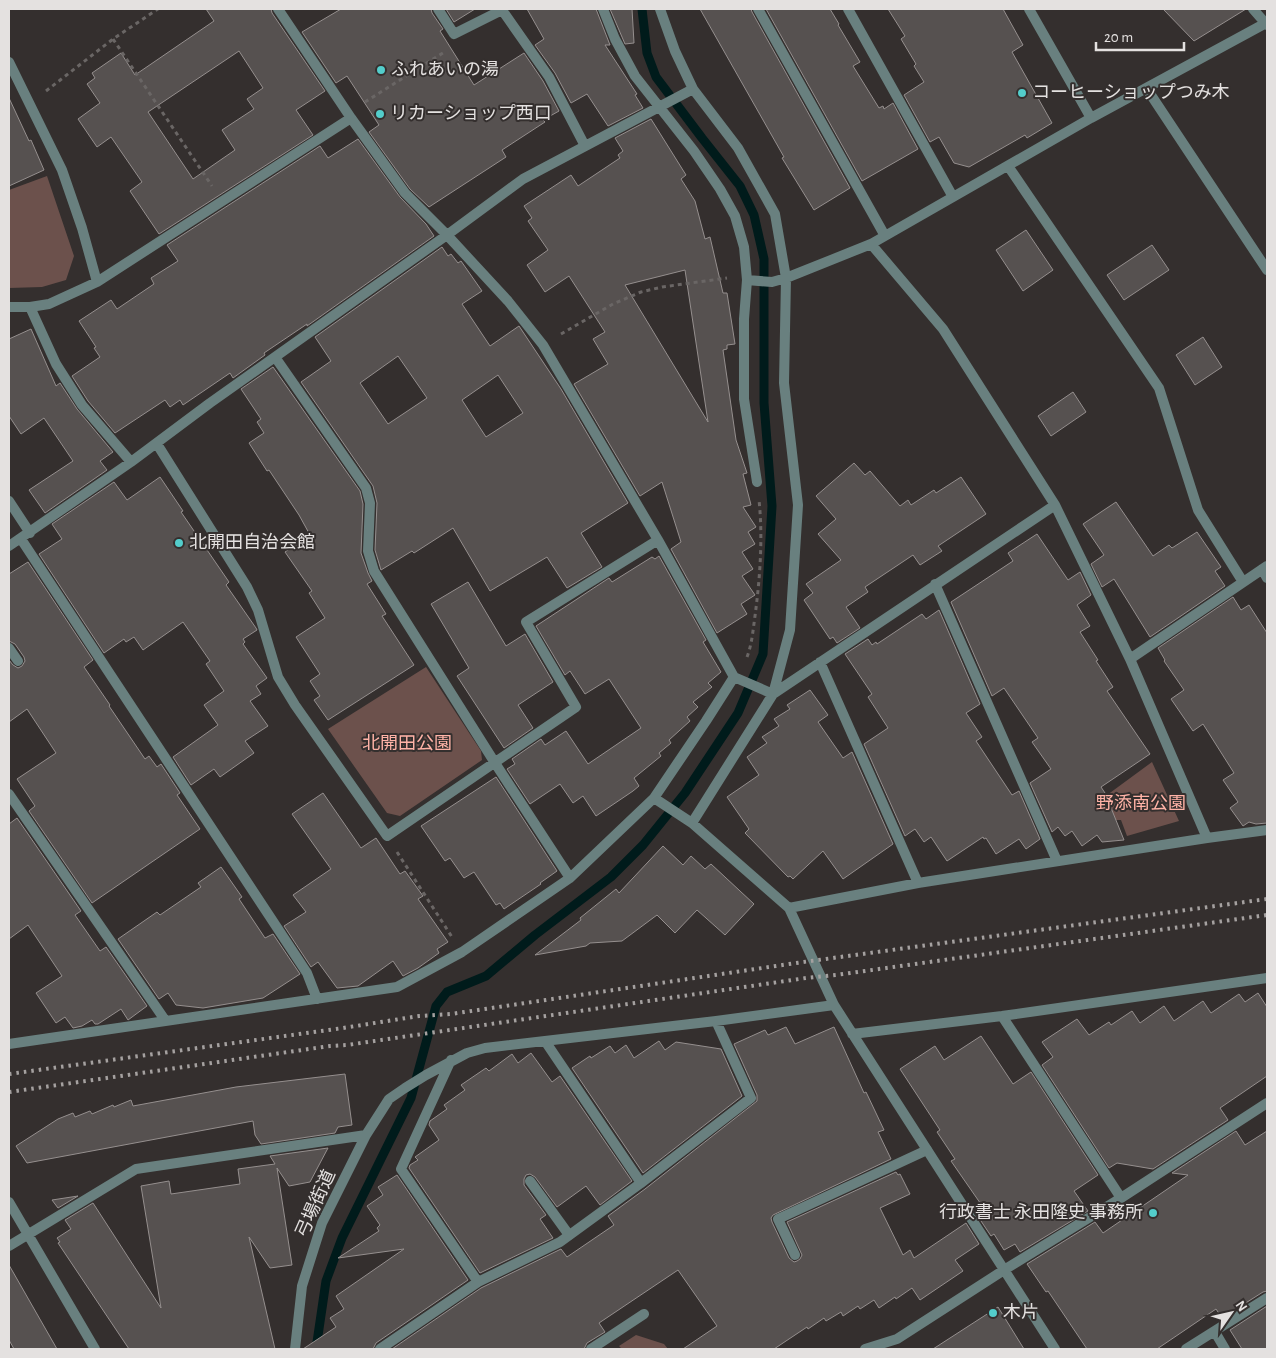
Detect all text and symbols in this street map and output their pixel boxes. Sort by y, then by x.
scale bar [1096,20,1184,52]
text: 20 m [1104,30,1133,45]
place label: ふれあいの湯 [391,60,499,79]
marker: ふれあいの湯 [375,64,387,76]
place label: コーヒーショップつみ木 [1032,83,1230,102]
marker: コーヒーショップつみ木 [1016,87,1028,99]
place label: リカーショップ西口 [390,104,552,123]
marker: リカーショップ西口 [374,108,386,120]
place label: 北開田自治会館 [189,532,315,552]
marker: 北開田自治会館 [173,537,185,549]
park label: 北開田公園 [362,733,452,753]
park label: 野添南公園 [1096,793,1186,813]
street label: 弓場街道 [291,1167,339,1241]
place label: 行政書士 永田隆史 事務所 [939,1202,1143,1222]
marker: 行政書士 永田隆史 事務所 [1147,1207,1159,1219]
north arrow [1206,1288,1256,1338]
text: N [1232,1298,1249,1314]
place label: 木片 [1003,1303,1039,1322]
marker: 木片 [987,1307,999,1319]

